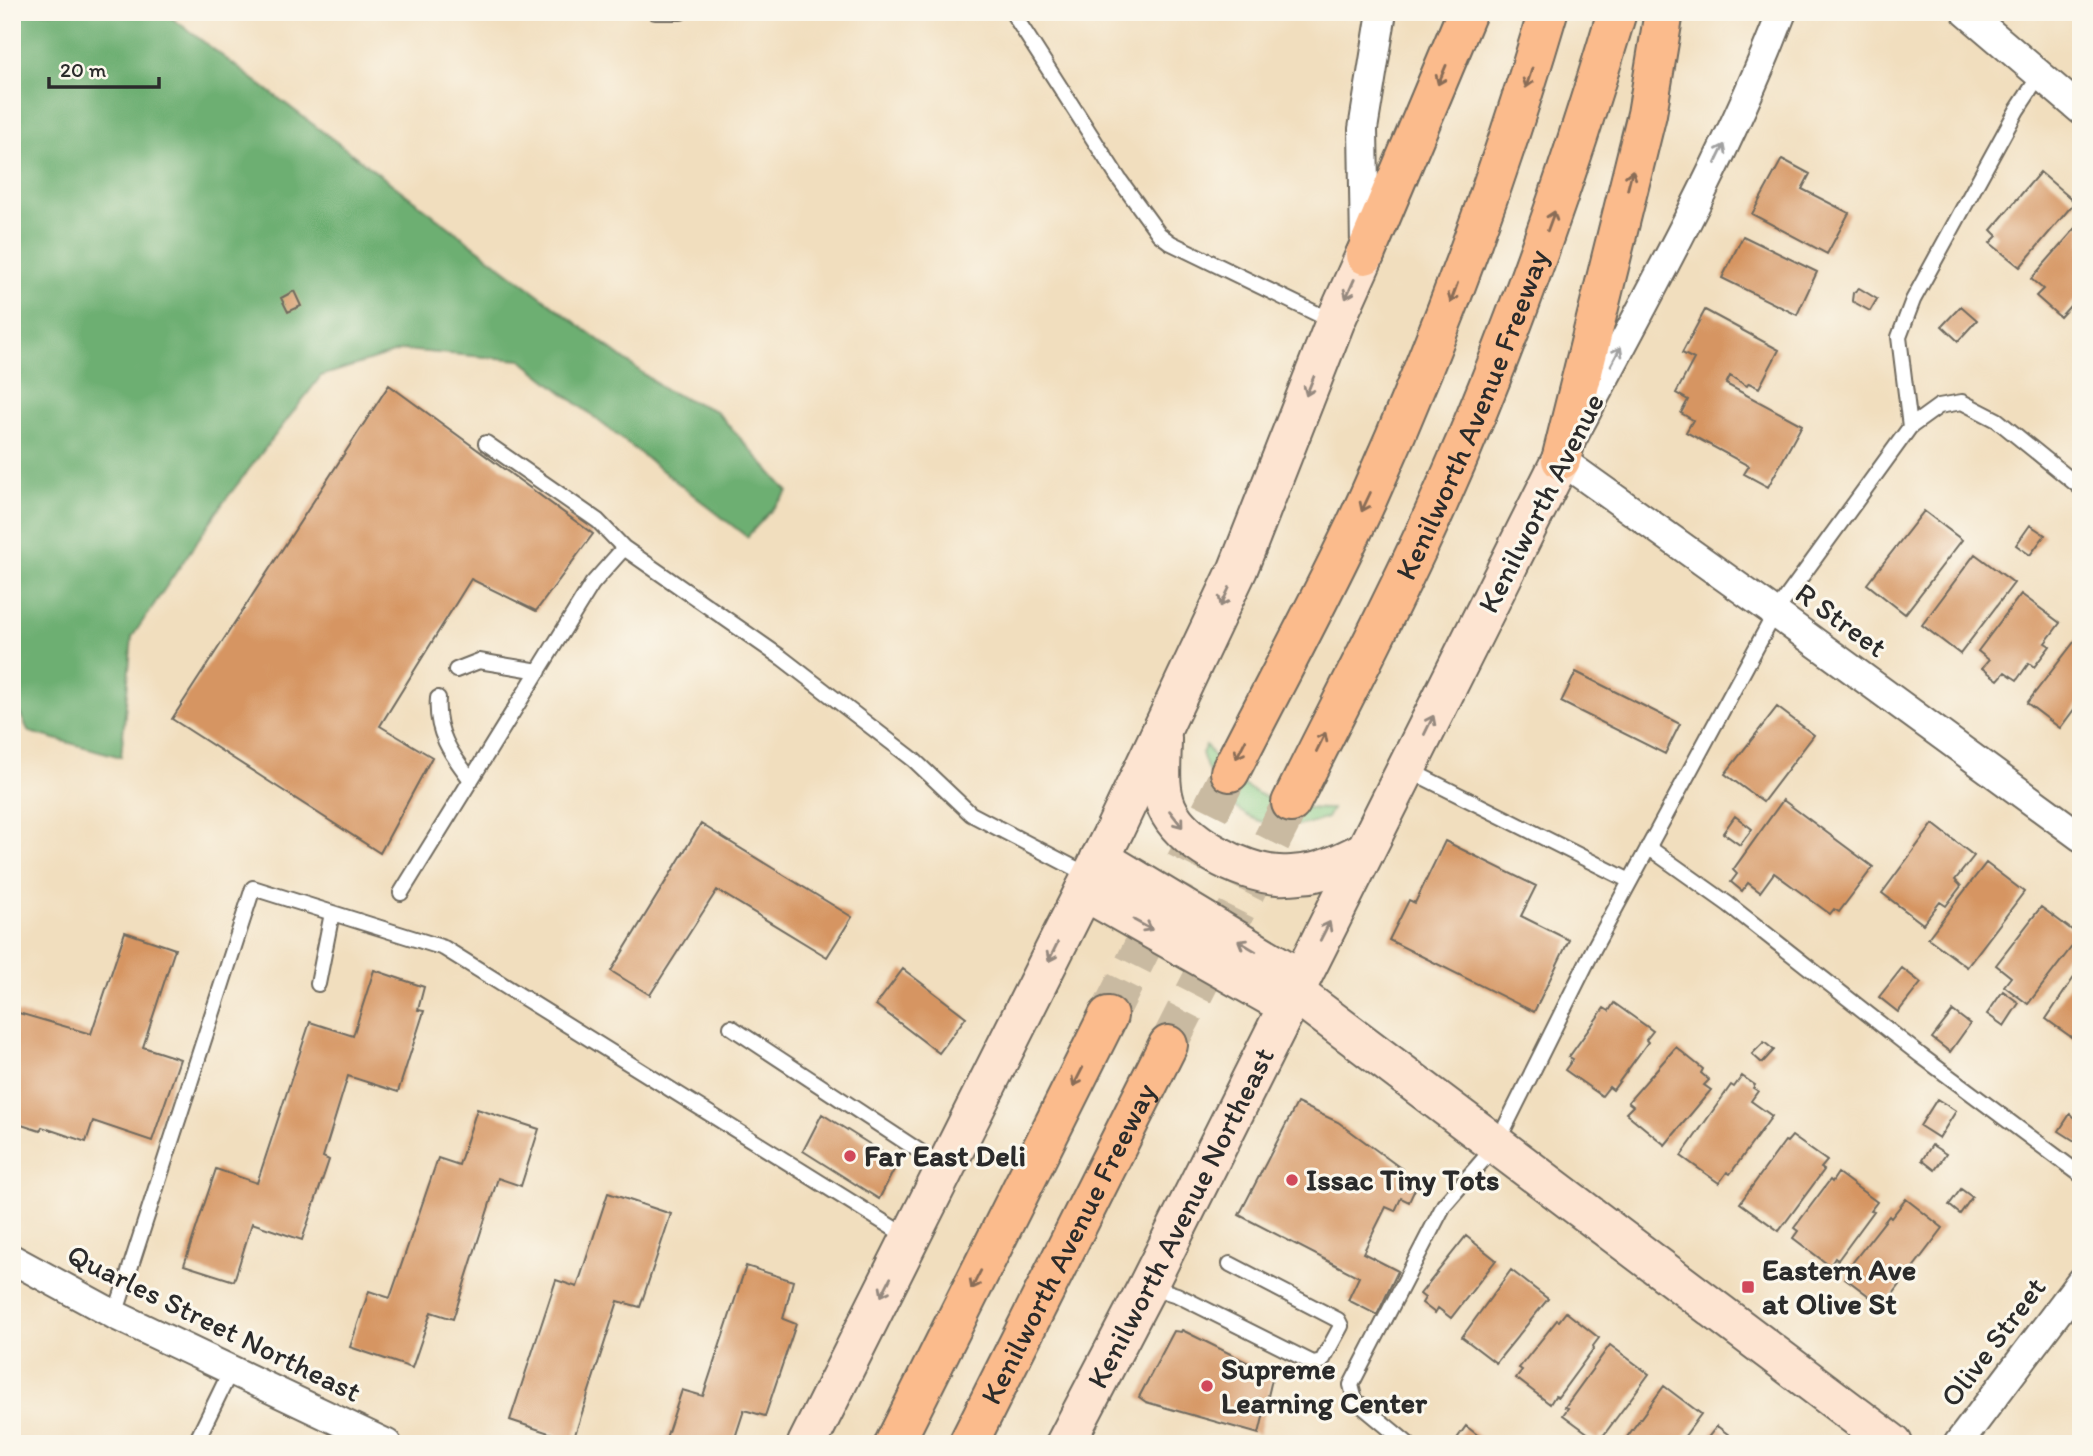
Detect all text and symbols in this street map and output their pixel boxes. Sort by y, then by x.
scale bar [49,46,159,90]
text: 20 m [60,57,107,82]
one-way arrow [1434,64,1447,86]
one-way arrow [1521,66,1534,88]
one-way arrow [1713,144,1727,165]
one-way arrow [1624,169,1637,192]
one-way arrow [1546,210,1558,232]
street label: Kenilworth Avenue Freeway [1384,244,1556,584]
one-way arrow [1343,277,1356,299]
one-way arrow [1447,281,1460,303]
one-way arrow [1609,347,1623,367]
one-way arrow [1302,374,1315,396]
street label: Kenilworth Avenue [1470,387,1612,619]
one-way arrow [1358,491,1372,512]
street label: R Street [1788,574,1894,665]
one-way arrow [1217,586,1231,607]
one-way arrow [1423,715,1437,736]
one-way arrow [1315,732,1329,753]
one-way arrow [1234,738,1248,759]
one-way arrow [1168,810,1183,828]
one-way arrow [1132,919,1153,932]
one-way arrow [1318,921,1332,942]
one-way arrow [1238,939,1257,954]
one-way arrow [1045,941,1059,962]
street label: Kenilworth Avenue Northeast [1078,1041,1282,1394]
one-way arrow [1070,1066,1084,1086]
street label: Kenilworth Avenue Freeway [972,1077,1164,1410]
place label: Far East Deli [864,1137,1026,1174]
marker: Far East Deli [842,1148,858,1164]
place label: Issac Tiny Tots [1306,1161,1499,1198]
marker: Issac Tiny Tots [1284,1172,1300,1188]
street label: Quarles Street Northeast [61,1235,367,1410]
place label: Eastern Ave at Olive St [1762,1251,1916,1322]
one-way arrow [968,1269,982,1290]
street label: Olive Street [1932,1270,2053,1414]
one-way arrow [878,1276,892,1297]
marker: Eastern Ave at Olive St [1740,1279,1756,1295]
place label: Supreme Learning Center [1221,1350,1428,1421]
marker: Supreme Learning Center [1199,1378,1215,1394]

